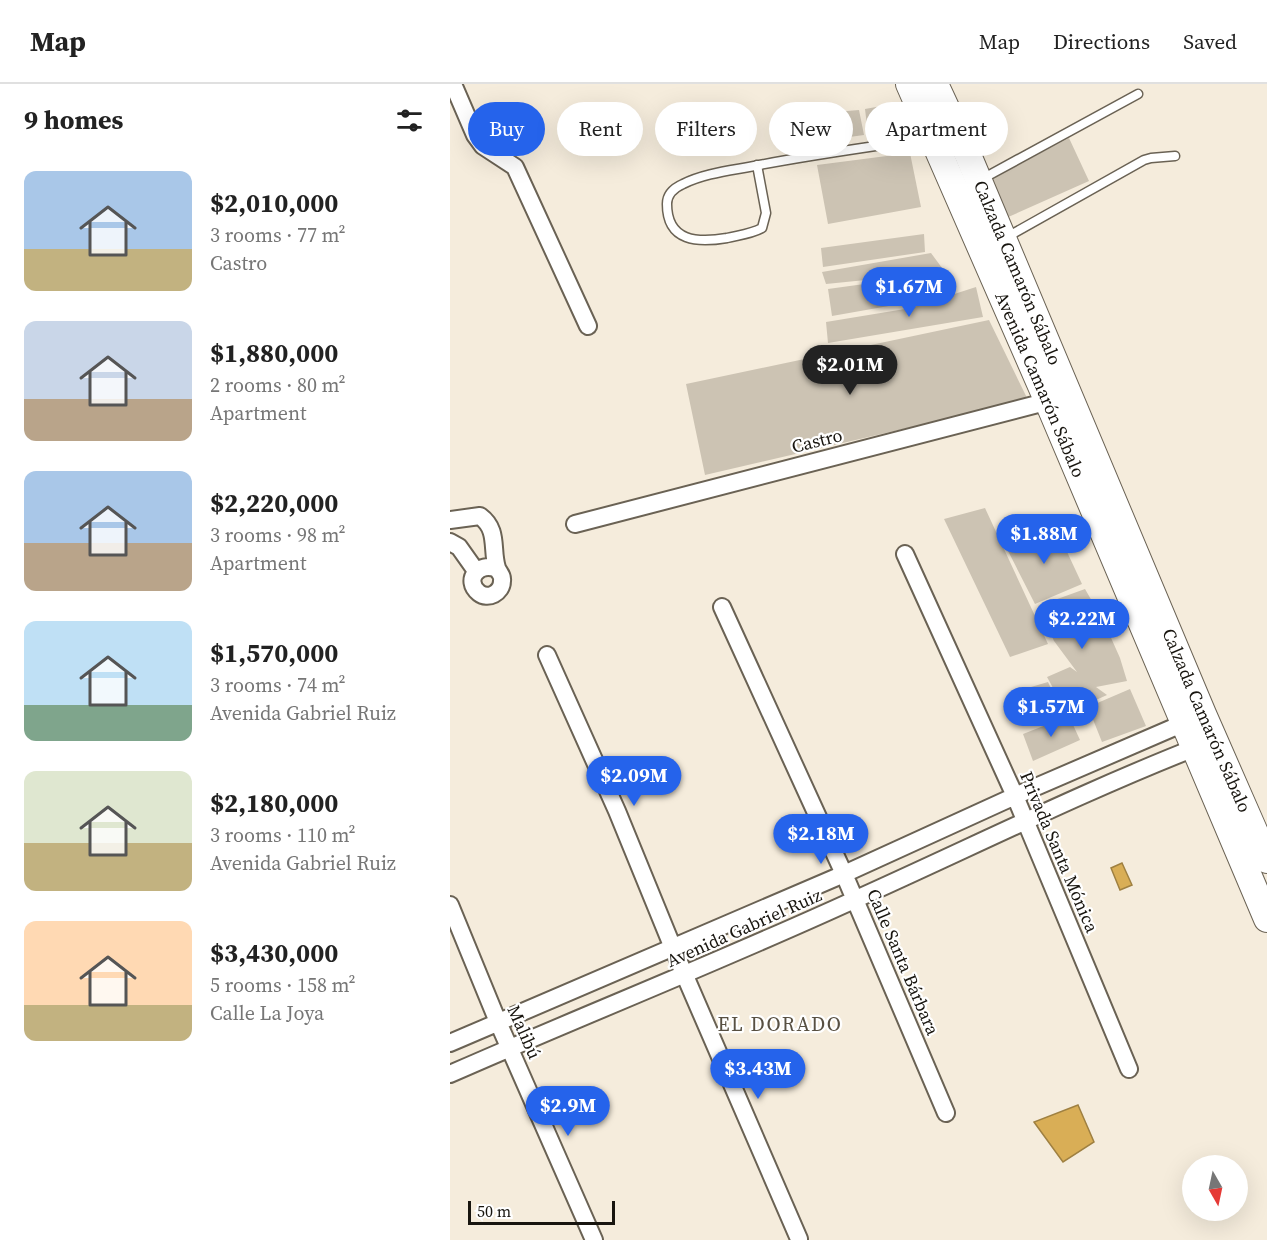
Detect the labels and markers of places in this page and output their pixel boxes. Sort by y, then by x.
pin: $1.67M [860,267,958,318]
pin: $2.01M [801,345,899,396]
pin: $1.88M [995,514,1093,565]
pin: $2.22M [1033,599,1131,650]
pin: $1.57M [1002,687,1100,738]
pin: $2.09M [585,756,683,807]
pin: $2.18M [772,814,870,865]
pin: $3.43M [709,1049,807,1100]
pin: $2.9M [526,1086,610,1137]

